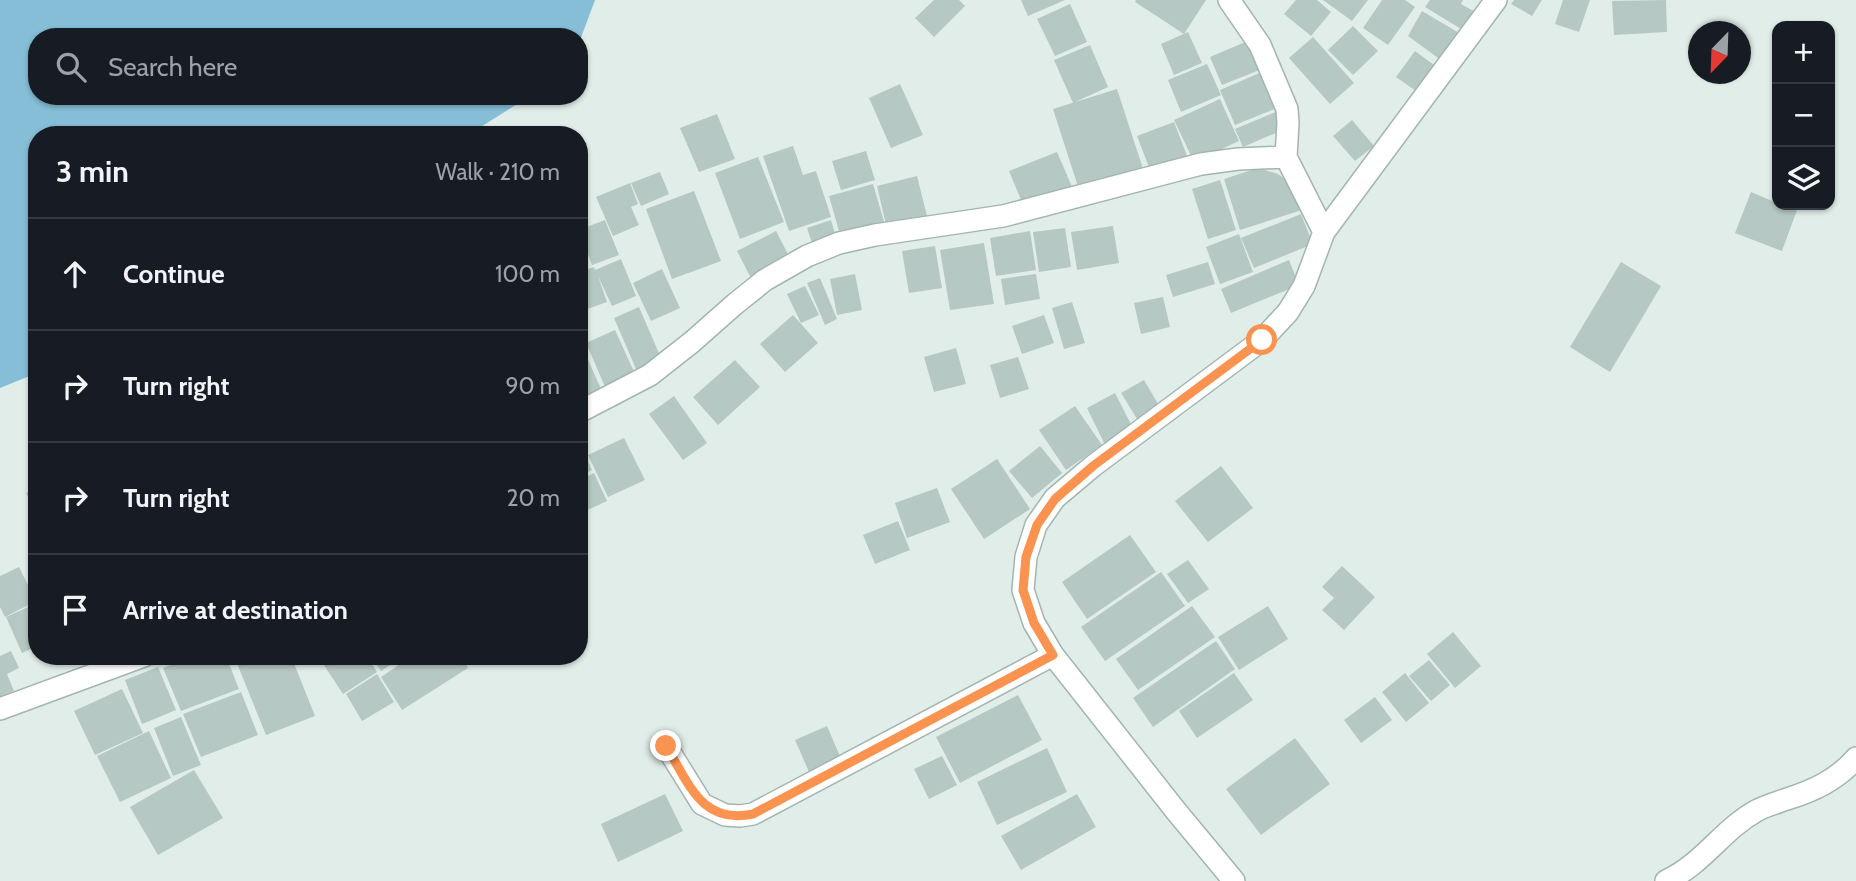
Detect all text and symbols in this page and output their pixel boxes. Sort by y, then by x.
north arrow [1688,21,1751,84]
map controls [1772,21,1835,210]
button: + [1772,21,1835,84]
search box [28,28,588,105]
icon: search [52,48,90,86]
text: Search here [108,51,237,83]
button: − [1772,84,1835,147]
button: layers [1772,147,1835,210]
text: 3 min [56,153,129,190]
text: Walk · 210 m [436,158,560,186]
icon: ahead [56,255,94,293]
text: Continue [123,258,225,290]
text: 100 m [495,260,560,288]
route start [1246,324,1277,355]
icon: right [56,367,94,405]
text: Turn right [123,370,229,402]
text: 90 m [506,372,560,400]
icon: right [56,479,94,517]
text: Turn right [123,482,229,514]
text: 20 m [507,484,560,512]
icon: arrive [56,591,94,629]
text: Arrive at destination [123,594,348,626]
route end [650,730,681,761]

